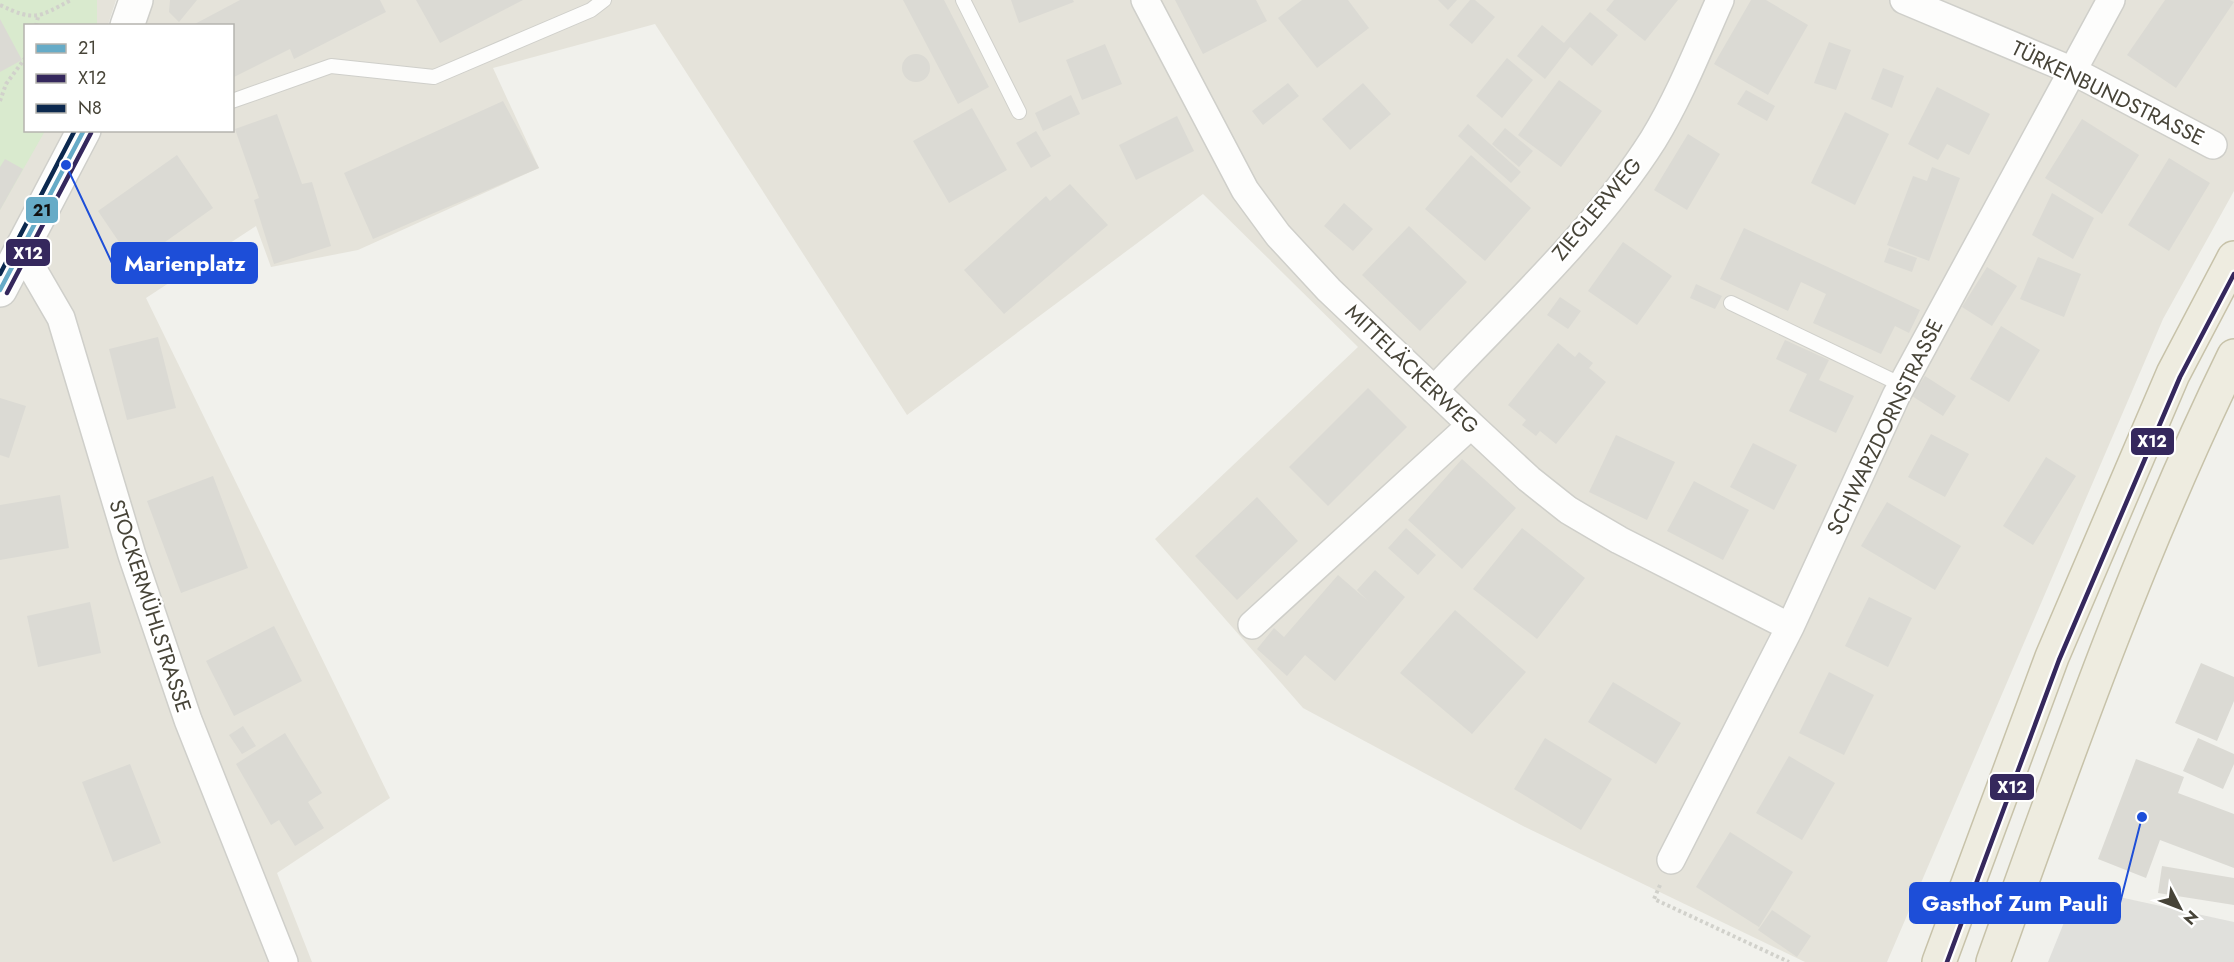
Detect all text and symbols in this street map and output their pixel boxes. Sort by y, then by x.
legend [24,24,234,132]
street label: TÜRKENBUNDSTRASSE [2006,33,2210,153]
text: 21 [78,35,96,61]
text: X12 [78,65,106,91]
text: N8 [78,95,102,121]
street label: ZIEGLERWEG [1545,151,1649,267]
line badge: 21 [25,196,59,224]
text: 21 [33,199,51,222]
line badge: X12 [5,238,51,267]
text: X12 [13,242,43,265]
callout: Marienplatz [112,243,257,283]
text: Marienplatz [124,247,246,279]
street label: MITTELÄCKERWEG [1339,297,1485,441]
street label: SCHWARZDORNSTRASSE [1820,314,1950,540]
line badge: X12 [2130,427,2175,456]
text: X12 [2137,430,2167,453]
street label: STOCKERMÜHLSTRASSE [101,496,199,716]
line badge: X12 [1989,773,2035,801]
text: X12 [1997,776,2027,799]
north arrow [2150,878,2210,938]
callout: Gasthof Zum Pauli [1910,883,2120,923]
text: Gasthof Zum Pauli [1922,887,2108,919]
text: N [2178,905,2204,930]

